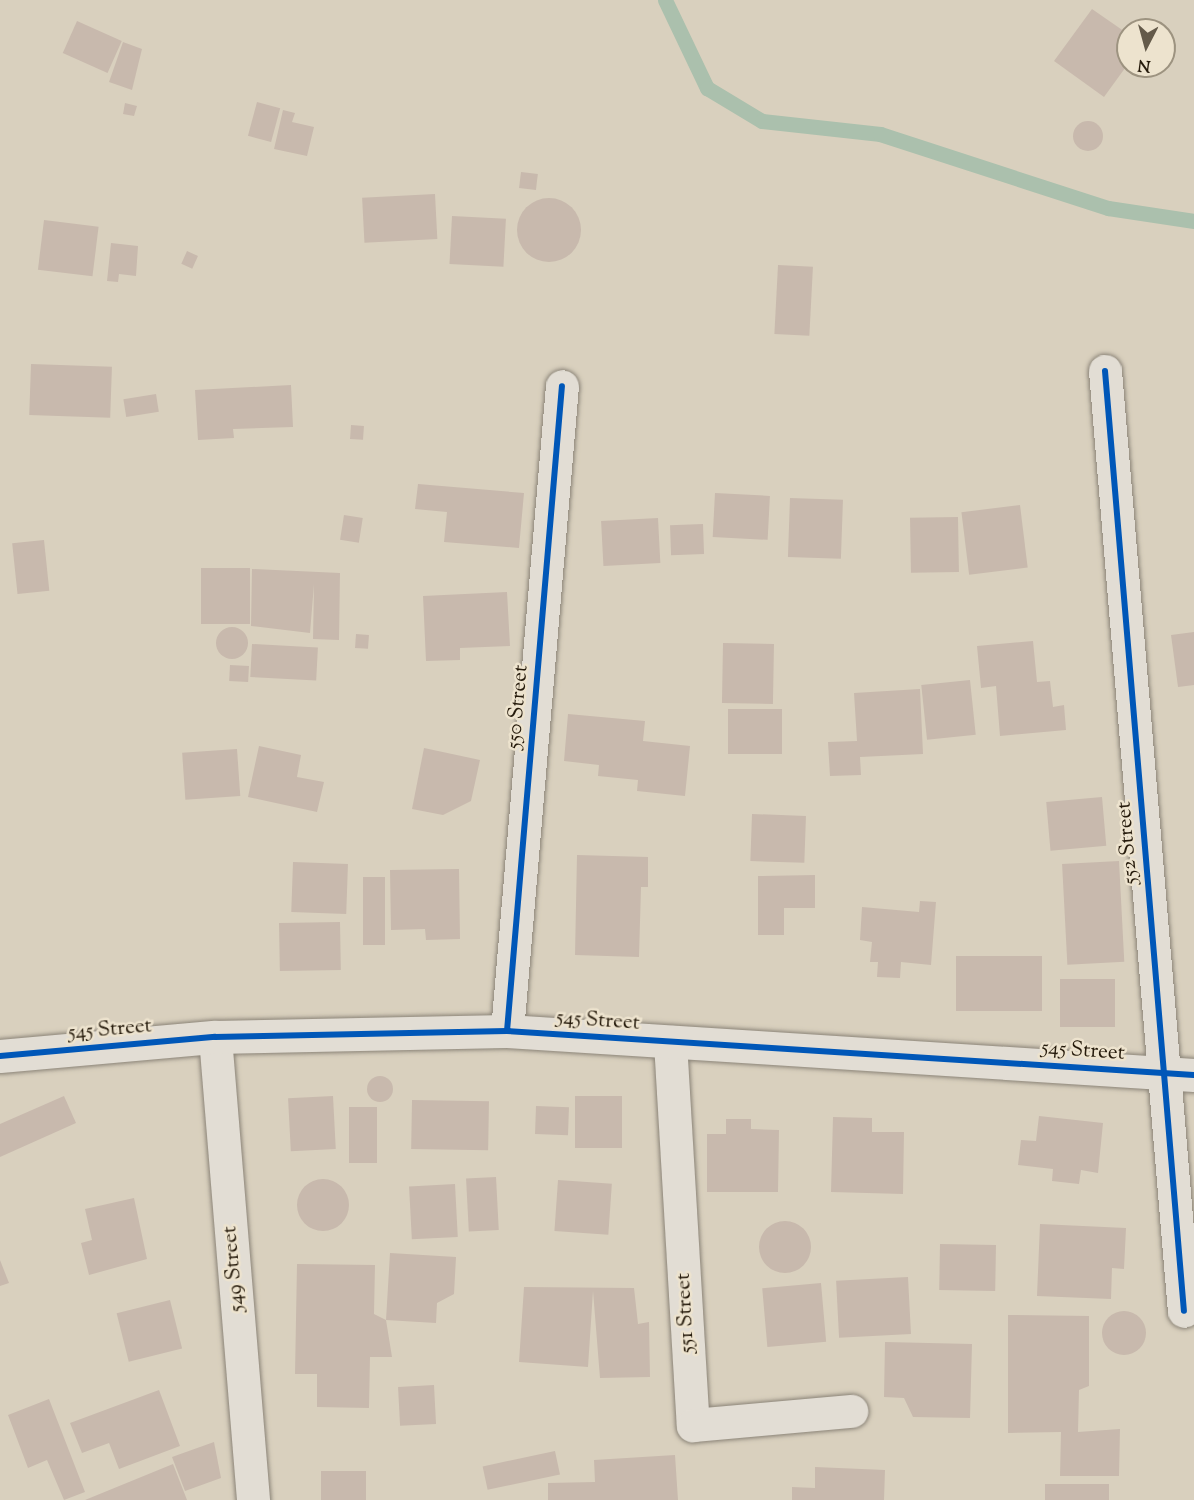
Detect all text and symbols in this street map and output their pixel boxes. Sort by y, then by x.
north arrow [1116,18,1176,78]
text: N [1137,52,1152,77]
street label: 550 Street [502,664,534,750]
street label: 552 Street [1112,801,1144,885]
street label: 545 Street [555,1006,641,1036]
street label: 545 Street [67,1014,153,1046]
street label: 545 Street [1040,1036,1126,1066]
street label: 549 Street [218,1225,250,1313]
street label: 551 Street [671,1272,701,1354]

